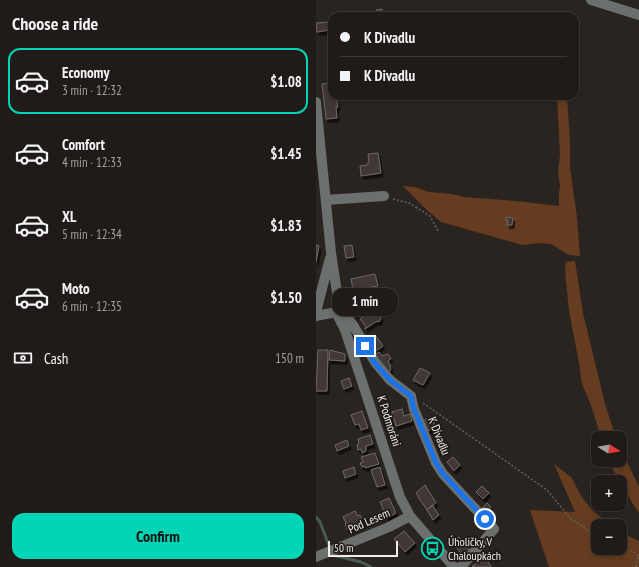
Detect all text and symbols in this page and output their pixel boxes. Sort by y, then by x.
text: Choose a ride [12,12,98,35]
text: K Divadlu [364,28,415,47]
icon: car [14,63,50,99]
text: Economy [62,63,110,82]
text: K Divadlu [364,66,415,85]
text: $1.08 [270,72,302,91]
text: 3 min · 12:32 [62,82,122,99]
icon: car [14,135,50,171]
text: Comfort [62,135,105,154]
text: $1.45 [270,144,302,163]
text: 4 min · 12:33 [62,154,122,171]
icon: car [14,207,50,243]
text: XL [62,207,76,226]
text: $1.83 [270,216,302,235]
text: 5 min · 12:34 [62,226,122,243]
icon: car [14,279,50,315]
text: Moto [62,279,90,298]
text: $1.50 [270,288,302,307]
callout: 1 min [332,288,398,316]
text: 1 min [352,293,378,310]
text: 6 min · 12:35 [62,298,122,315]
route end [356,337,374,355]
icon: cash [12,347,34,369]
text: Cash [44,349,68,368]
text: 150 m [275,350,304,367]
street label: K Podmoráni [374,394,405,448]
street label: K Divadlu [425,415,454,457]
north arrow [591,431,627,467]
map controls [591,431,627,555]
button: + [591,475,627,511]
street label: Pod Lesem [346,505,392,536]
route start [476,510,494,528]
button: Confirm [12,513,304,559]
button: − [591,519,627,555]
place label: Úholičky, V Chaloupkách [448,534,501,563]
bus stop icon: Úholičky, V Chaloupkách [420,536,446,562]
scale bar [328,539,398,558]
text: 50 m [334,541,353,555]

